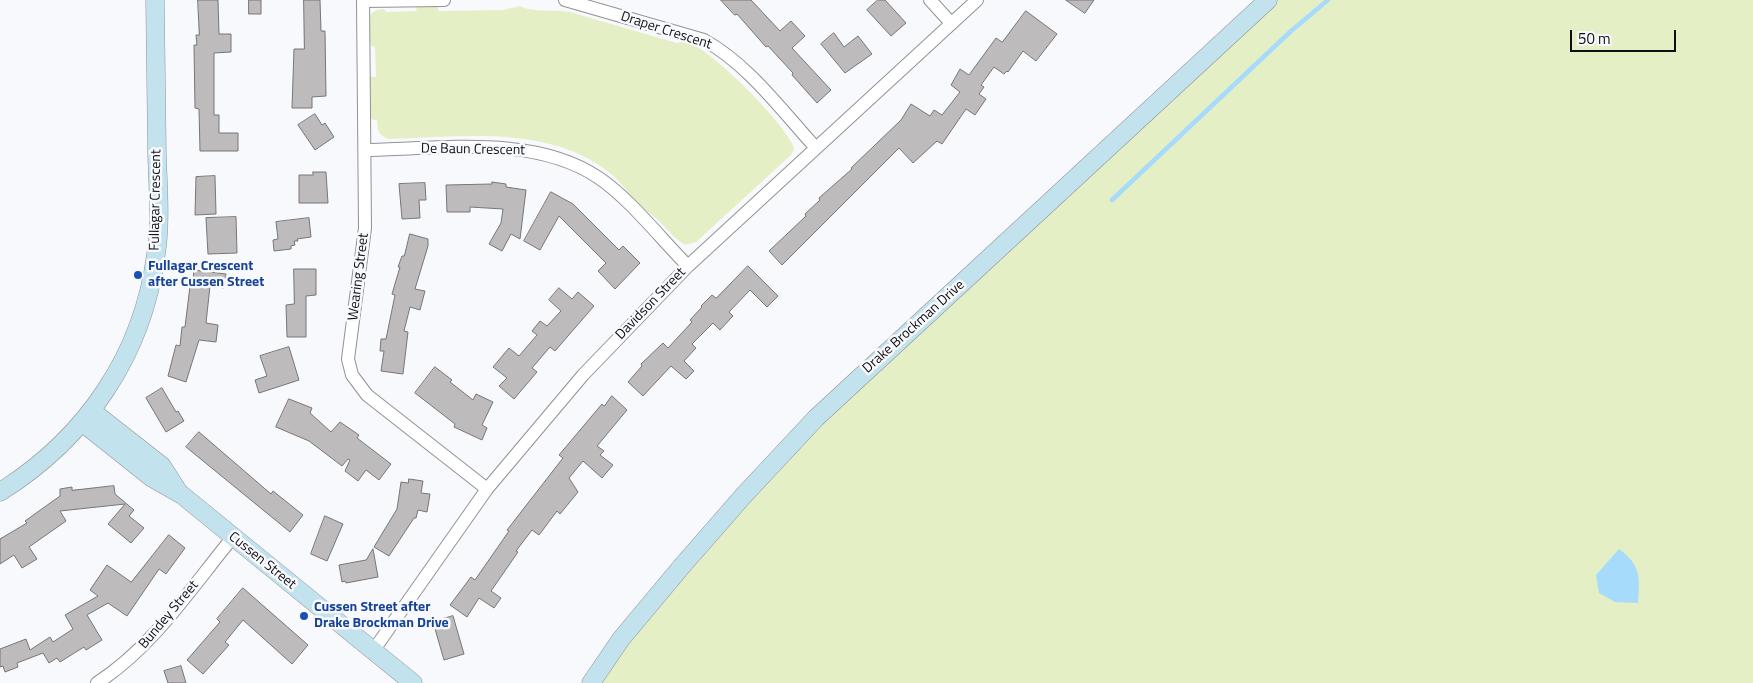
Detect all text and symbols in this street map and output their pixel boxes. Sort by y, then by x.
street label: Draper Crescent [618,8,714,54]
scale bar [1573,20,1679,52]
text: 50 m [1578,27,1611,50]
street label: De Baun Crescent [421,141,525,159]
street label: Fullagar Crescent [147,149,165,251]
street label: Wearing Street [345,232,373,322]
place label: Fullagar Crescent after Cussen Street [148,259,264,292]
street label: Davidson Street [612,264,690,344]
marker: Fullagar Crescent after Cussen Street [132,269,144,281]
street label: Drake Brockman Drive [860,277,968,377]
street label: Cussen Street [225,529,299,593]
street label: Bundey Street [136,577,202,653]
place label: Cussen Street after Drake Brockman Drive [314,600,449,632]
marker: Cussen Street after Drake Brockman Drive [298,610,310,622]

